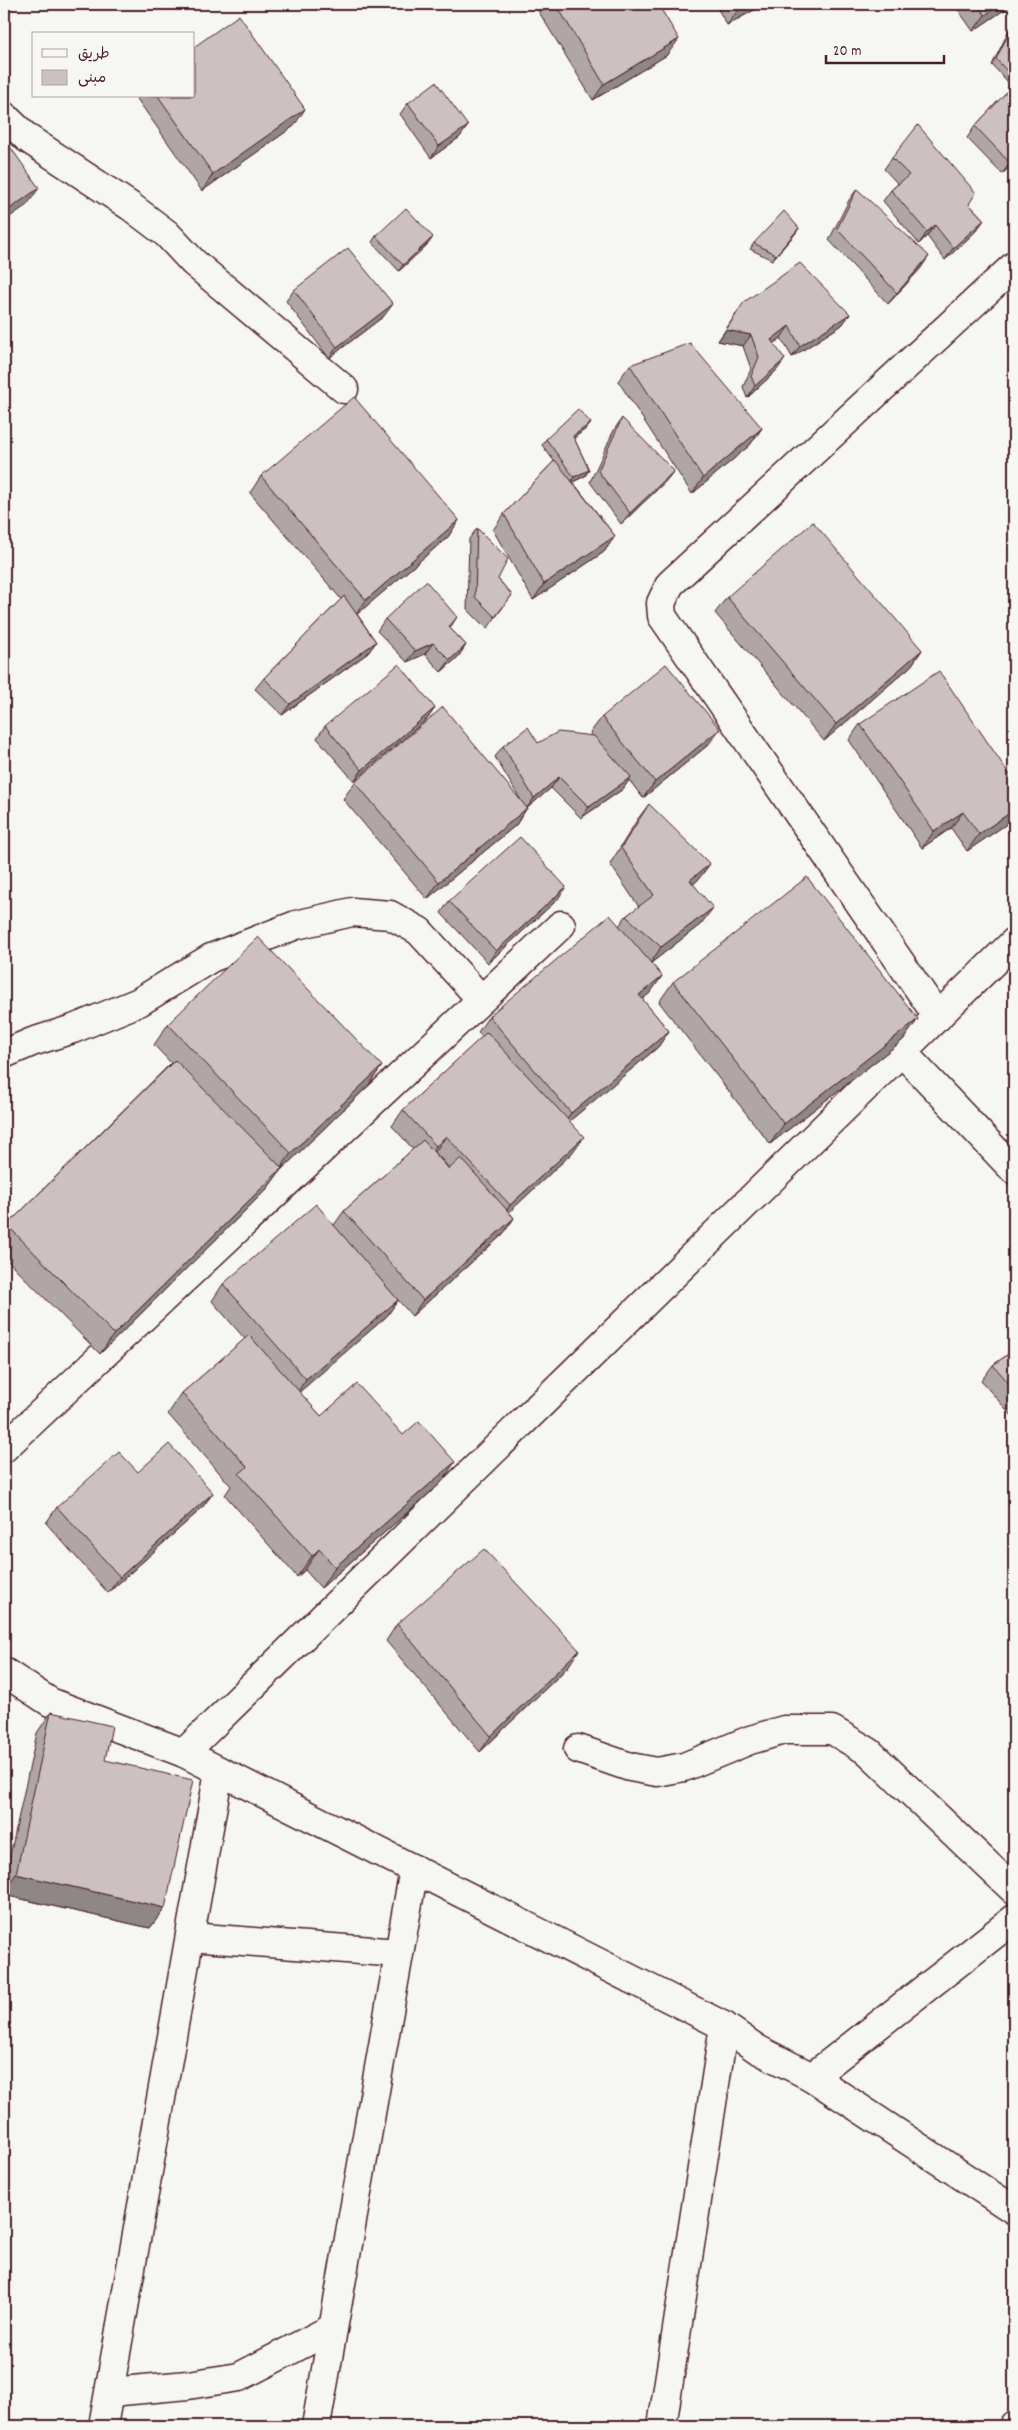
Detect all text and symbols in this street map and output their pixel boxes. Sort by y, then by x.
legend [32,32,195,98]
scale bar [826,32,943,64]
text: 20 m [833,41,861,63]
text: طريق [78,44,110,66]
text: مبنى [78,68,106,90]

